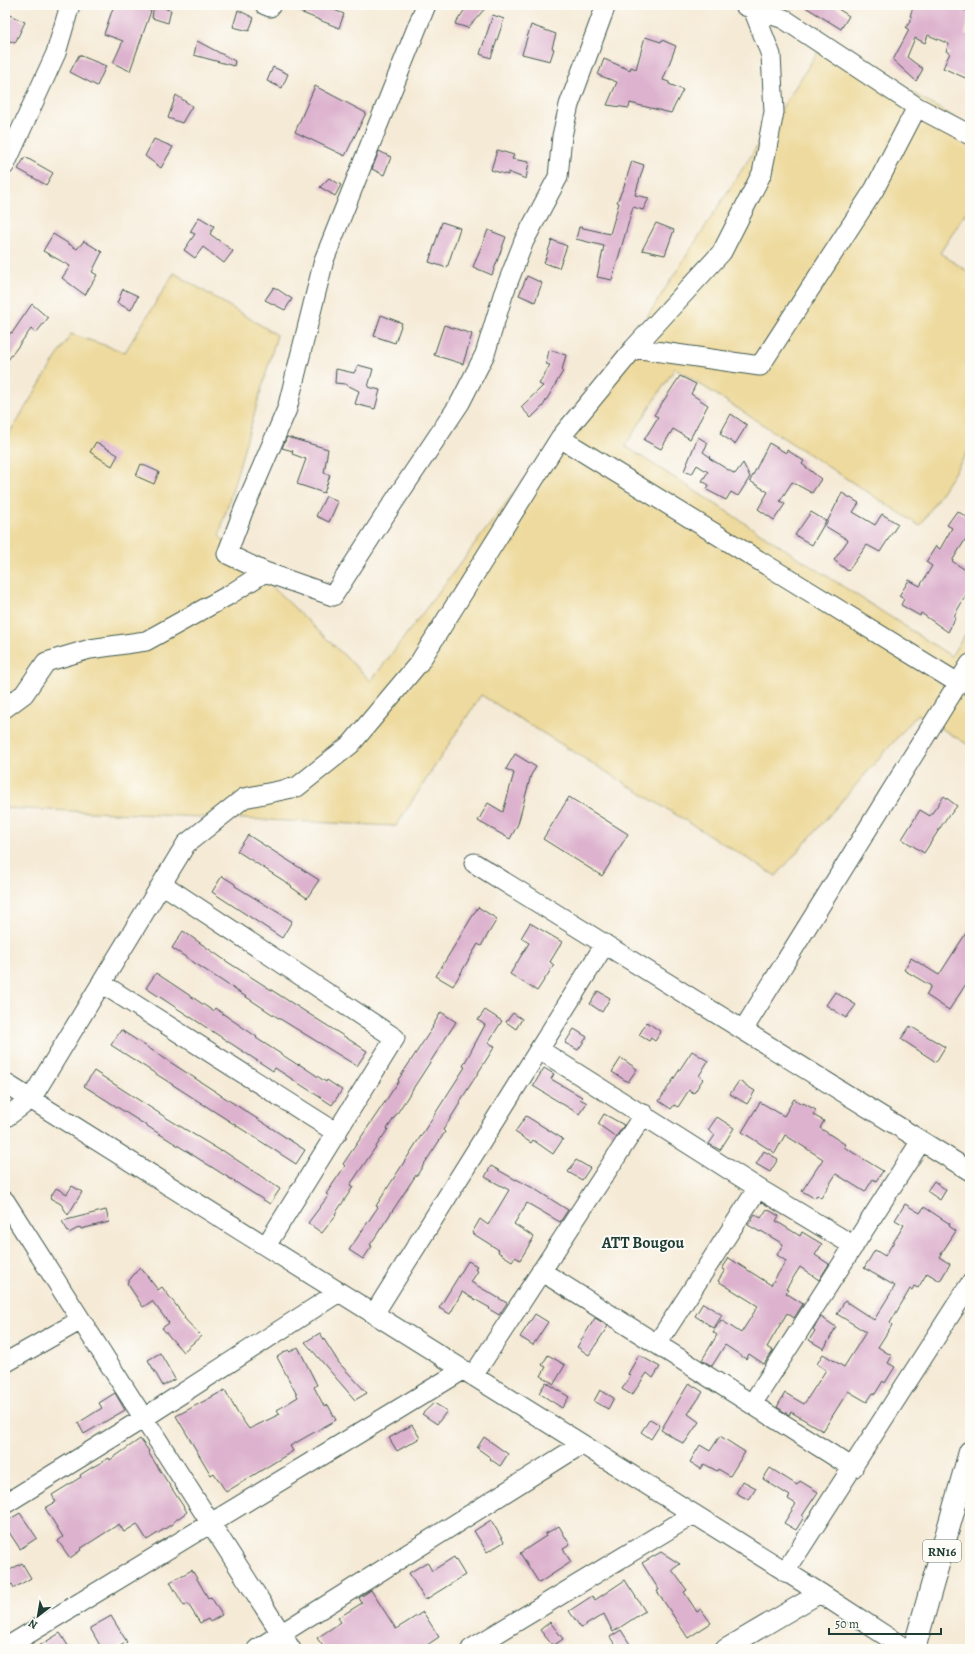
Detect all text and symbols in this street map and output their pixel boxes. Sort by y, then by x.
district label: ATT Bougou [601,1232,685,1254]
road number: RN16 [923,1540,961,1562]
north arrow [18,1596,58,1636]
scale bar [829,1610,941,1636]
text: N [26,1616,40,1633]
text: 50 m [835,1616,859,1632]

